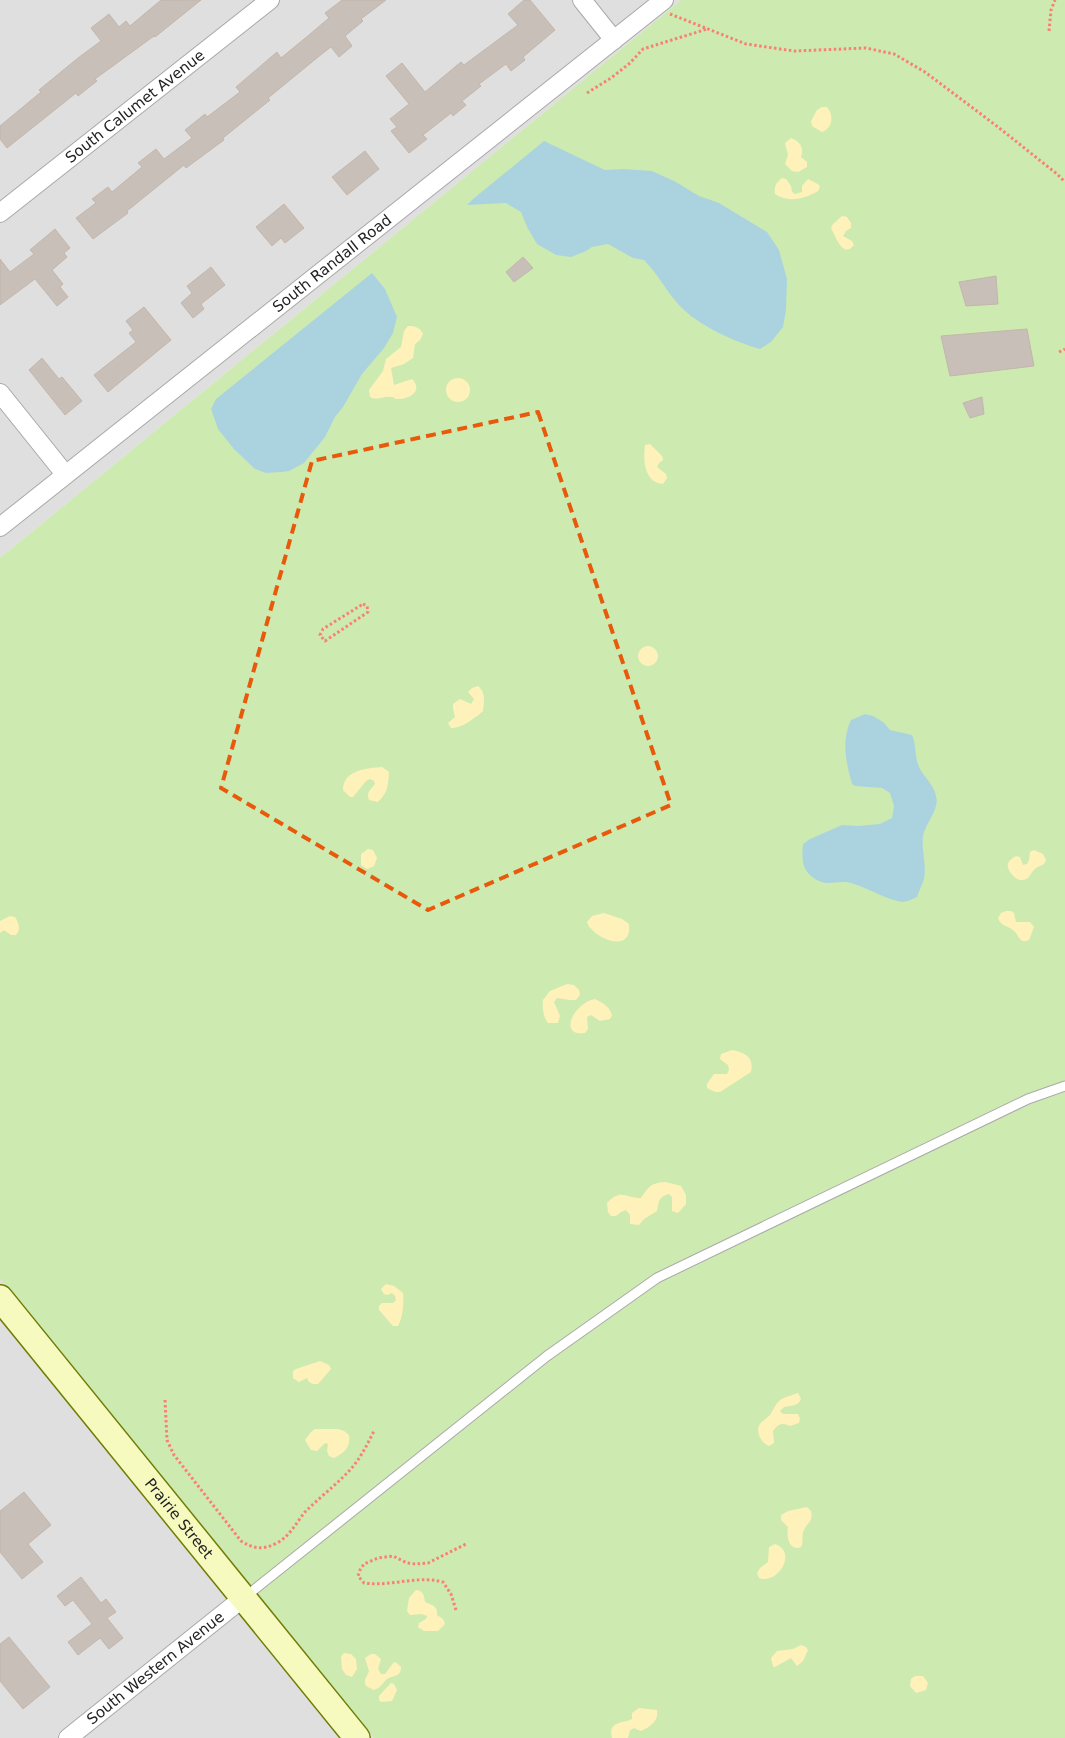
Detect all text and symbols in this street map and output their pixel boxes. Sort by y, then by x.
street label: South Calumet Avenue [62,46,208,167]
street label: South Randall Road [269,211,395,316]
street label: Prairie Street [141,1475,217,1562]
street label: South Western Avenue [83,1608,228,1728]

